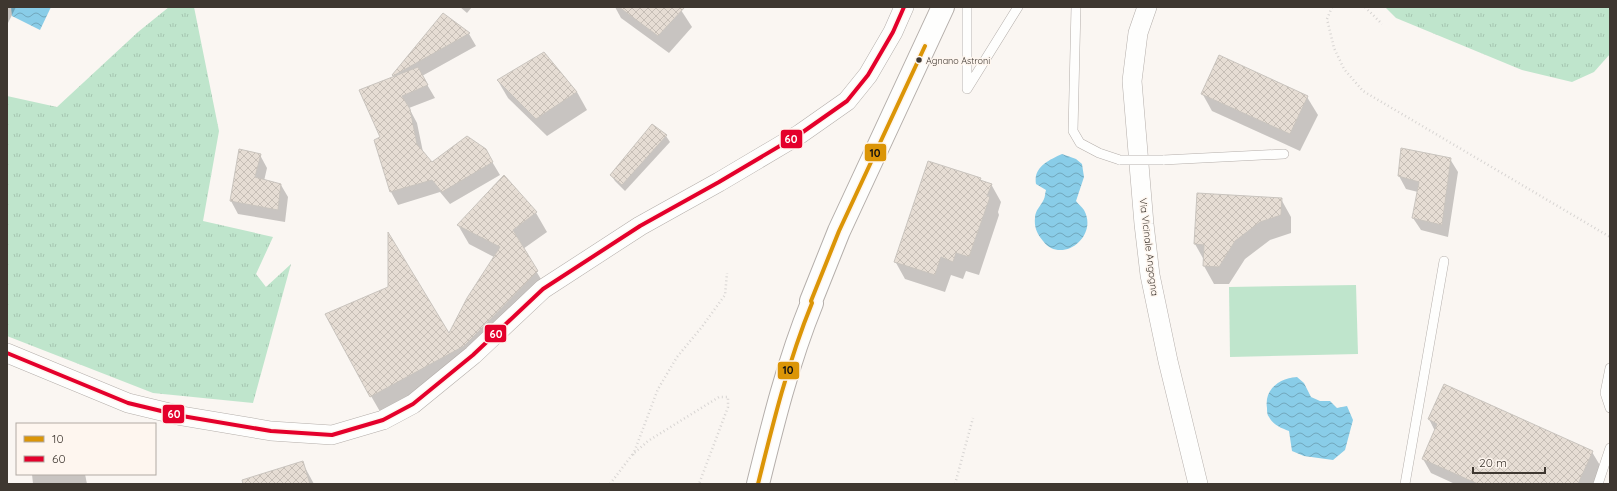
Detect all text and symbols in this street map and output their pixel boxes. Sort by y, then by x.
marker: Agnano Astroni [914,55,924,65]
place label: Agnano Astroni [926,55,990,66]
line badge: 60 [780,129,803,149]
text: 60 [785,132,798,146]
line badge: 10 [864,143,887,162]
text: 10 [869,146,881,160]
street label: Via Vicinale Angogna [1137,197,1161,297]
line badge: 60 [484,324,507,343]
text: 60 [490,327,503,341]
line badge: 10 [777,361,800,380]
text: 10 [782,363,794,377]
line badge: 60 [162,404,185,424]
text: 60 [168,407,181,421]
legend [16,423,156,475]
text: 10 [52,431,64,446]
scale bar [1473,449,1545,475]
text: 60 [52,451,66,466]
text: 20 m [1479,455,1507,470]

